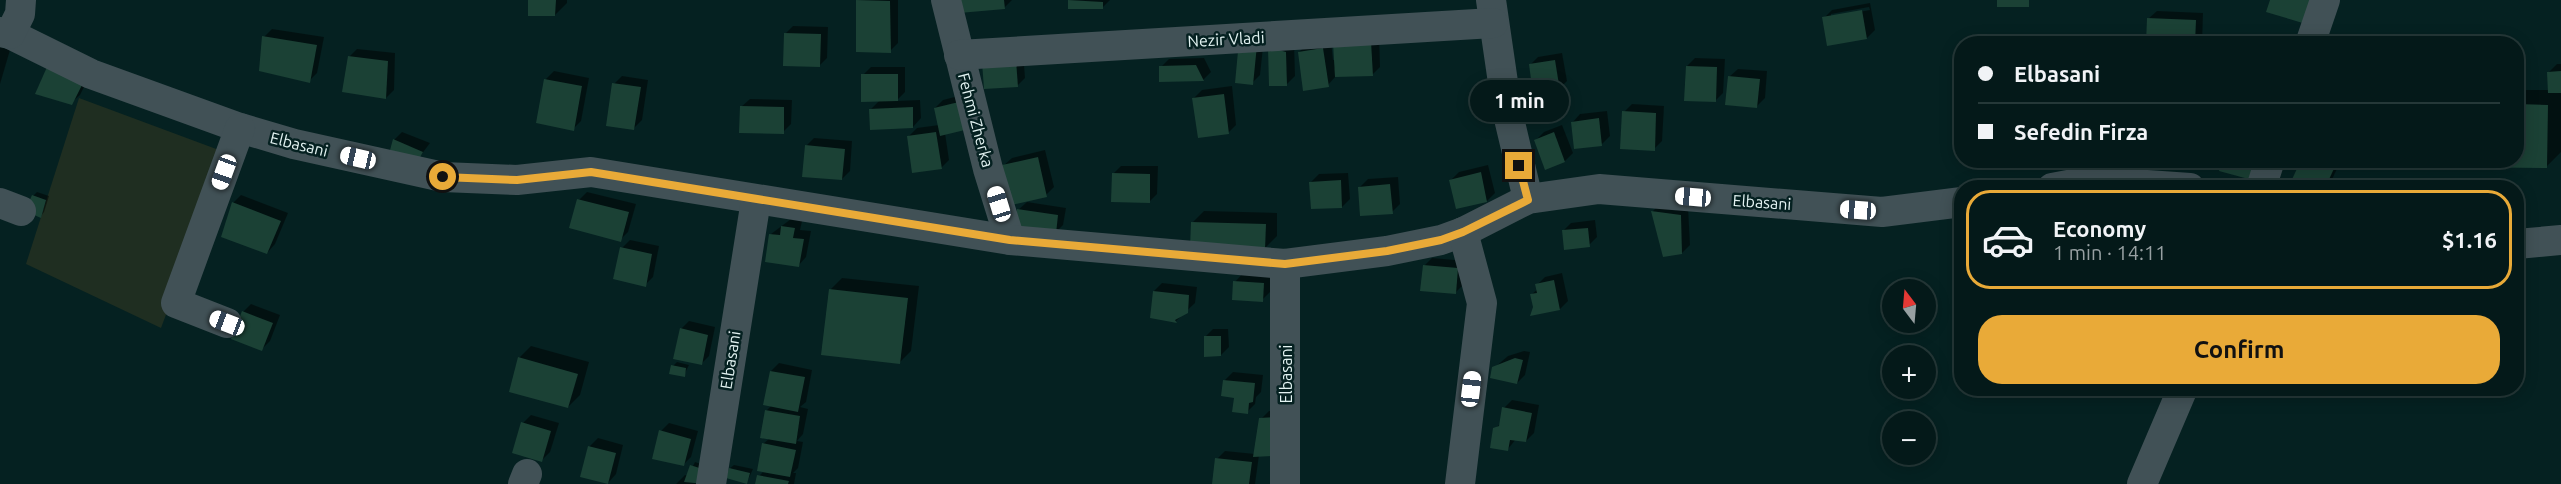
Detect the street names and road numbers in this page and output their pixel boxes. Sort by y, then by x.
street label: Nezir Vladi [1187,28,1265,50]
street label: Fehmi Zherka [955,71,997,169]
street label: Elbasani [268,128,330,160]
street label: Elbasani [1732,191,1792,213]
street label: Elbasani [716,329,744,391]
street label: Elbasani [1277,345,1295,403]

